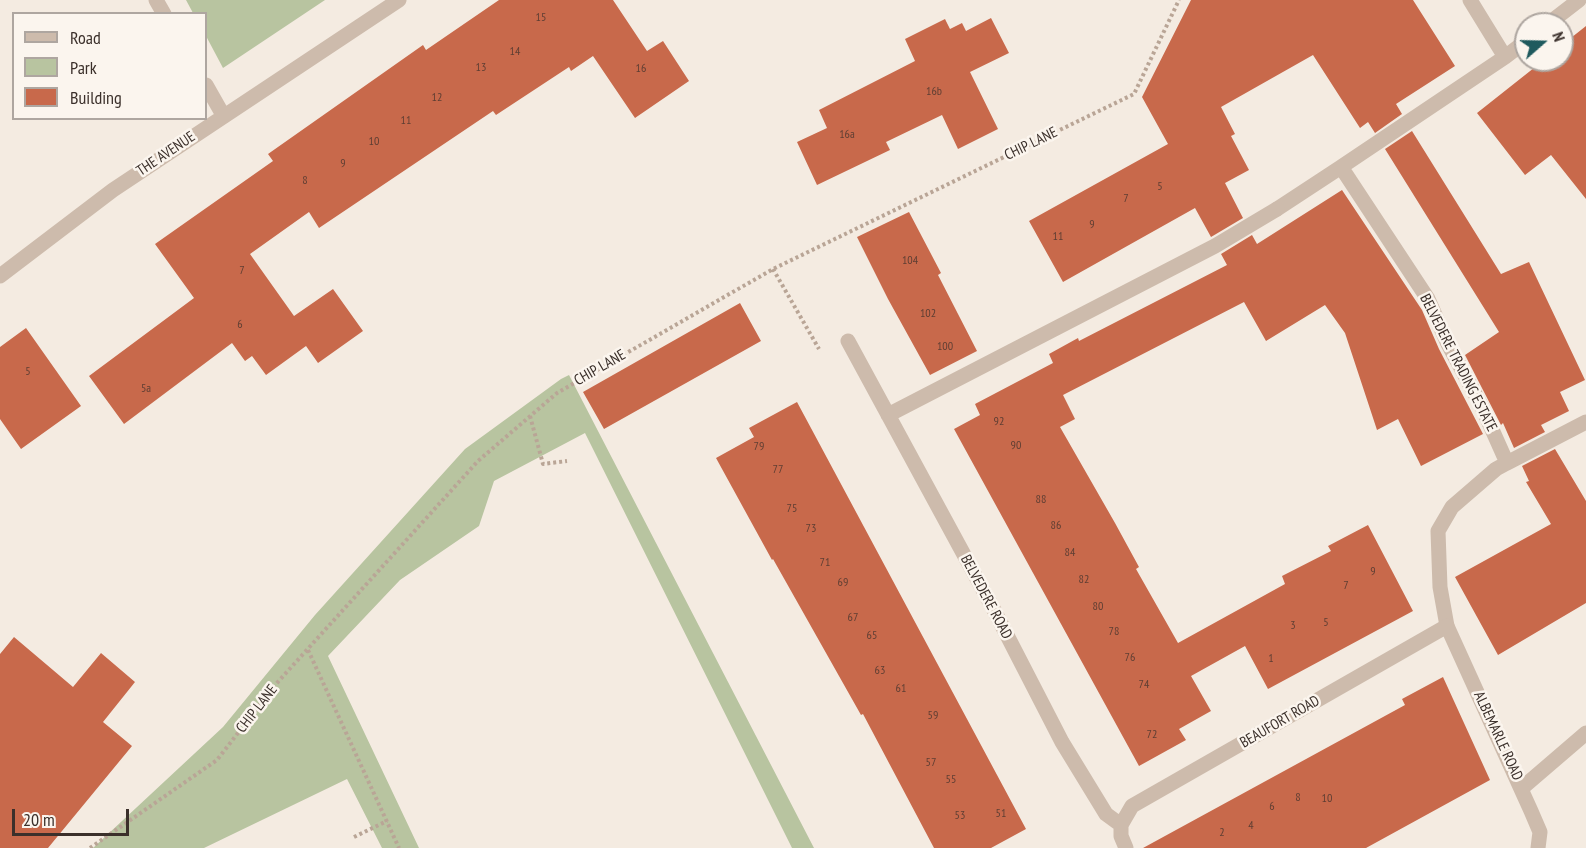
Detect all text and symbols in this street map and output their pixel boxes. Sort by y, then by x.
house number: 15 [536,11,546,25]
legend [12,12,207,120]
north arrow [1514,12,1574,72]
text: Road [70,26,101,49]
text: N [1548,29,1570,44]
house number: 14 [510,45,520,59]
text: Park [70,56,97,79]
house number: 13 [476,61,486,75]
house number: 16 [636,62,646,76]
house number: 16b [926,85,942,99]
text: Building [70,86,122,109]
house number: 12 [432,91,442,105]
house number: 11 [401,114,411,128]
street label: CHIP LANE [1002,124,1060,164]
street label: THE AVENUE [133,128,199,180]
house number: 16a [839,128,855,142]
house number: 10 [369,135,379,149]
house number: 9 [340,157,346,171]
house number: 8 [302,174,308,188]
house number: 5 [1157,180,1163,194]
house number: 7 [1123,192,1129,206]
house number: 9 [1089,218,1095,232]
house number: 11 [1053,230,1063,244]
house number: 104 [902,254,918,268]
house number: 7 [239,264,245,278]
street label: BELVEDERE TRADING ESTATE [1416,291,1500,435]
house number: 102 [920,307,936,321]
house number: 6 [237,318,243,332]
house number: 100 [937,340,953,354]
street label: CHIP LANE [571,346,629,390]
house number: 5 [25,365,31,379]
house number: 5a [141,382,151,396]
house number: 92 [994,415,1004,429]
house number: 90 [1011,439,1021,453]
house number: 79 [754,440,764,454]
house number: 77 [773,463,783,477]
house number: 88 [1036,493,1046,507]
house number: 75 [787,502,797,516]
house number: 86 [1051,519,1061,533]
house number: 73 [806,522,816,536]
house number: 84 [1065,546,1075,560]
street label: BELVEDERE ROAD [956,552,1016,642]
house number: 71 [820,556,830,570]
house number: 9 [1370,565,1376,579]
house number: 82 [1079,573,1089,587]
house number: 69 [838,576,848,590]
house number: 7 [1343,579,1349,593]
house number: 80 [1093,600,1103,614]
house number: 67 [848,611,858,625]
house number: 5 [1323,616,1329,630]
house number: 3 [1290,619,1296,633]
house number: 78 [1109,625,1119,639]
house number: 65 [867,629,877,643]
house number: 76 [1125,651,1135,665]
house number: 1 [1268,652,1274,666]
house number: 63 [875,664,885,678]
house number: 74 [1139,678,1149,692]
street label: CHIP LANE [233,681,281,737]
house number: 61 [896,682,906,696]
street label: ALBEMARLE ROAD [1470,689,1526,783]
street label: BEAUFORT ROAD [1237,692,1323,752]
house number: 59 [928,709,938,723]
house number: 72 [1147,728,1157,742]
house number: 57 [926,756,936,770]
house number: 55 [946,773,956,787]
house number: 8 [1295,791,1301,805]
house number: 10 [1322,792,1332,806]
scale bar [15,797,132,835]
house number: 6 [1269,800,1275,814]
house number: 51 [996,807,1006,821]
text: 20 m [23,808,55,831]
house number: 53 [955,809,965,823]
house number: 4 [1248,819,1254,833]
house number: 2 [1219,826,1225,840]

